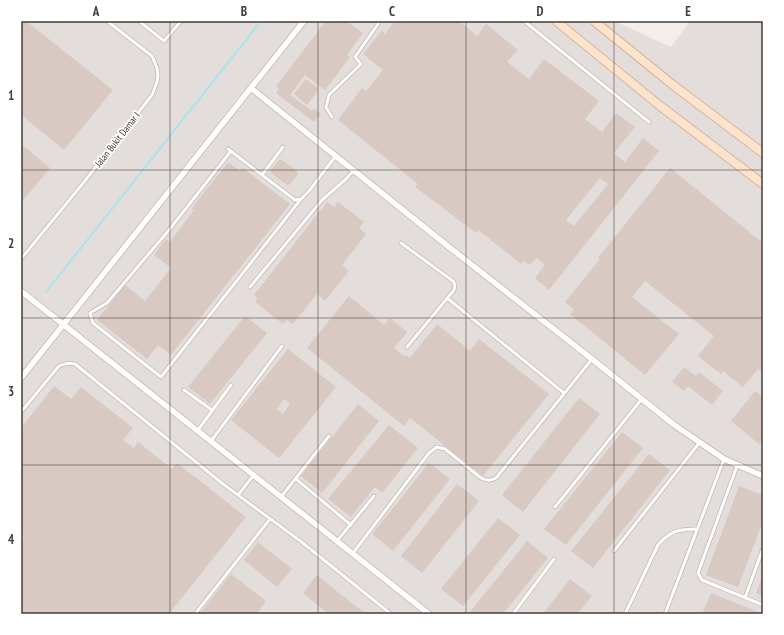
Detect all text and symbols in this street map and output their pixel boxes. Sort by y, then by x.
text: A [92,3,100,20]
text: B [241,3,247,20]
text: C [389,3,395,20]
text: D [537,3,544,20]
text: E [685,3,691,20]
text: 1 [8,87,14,104]
street label: Jalan Bukit Damar I [91,109,143,170]
text: 2 [8,235,14,252]
text: 3 [8,383,14,400]
text: 4 [8,531,15,548]

